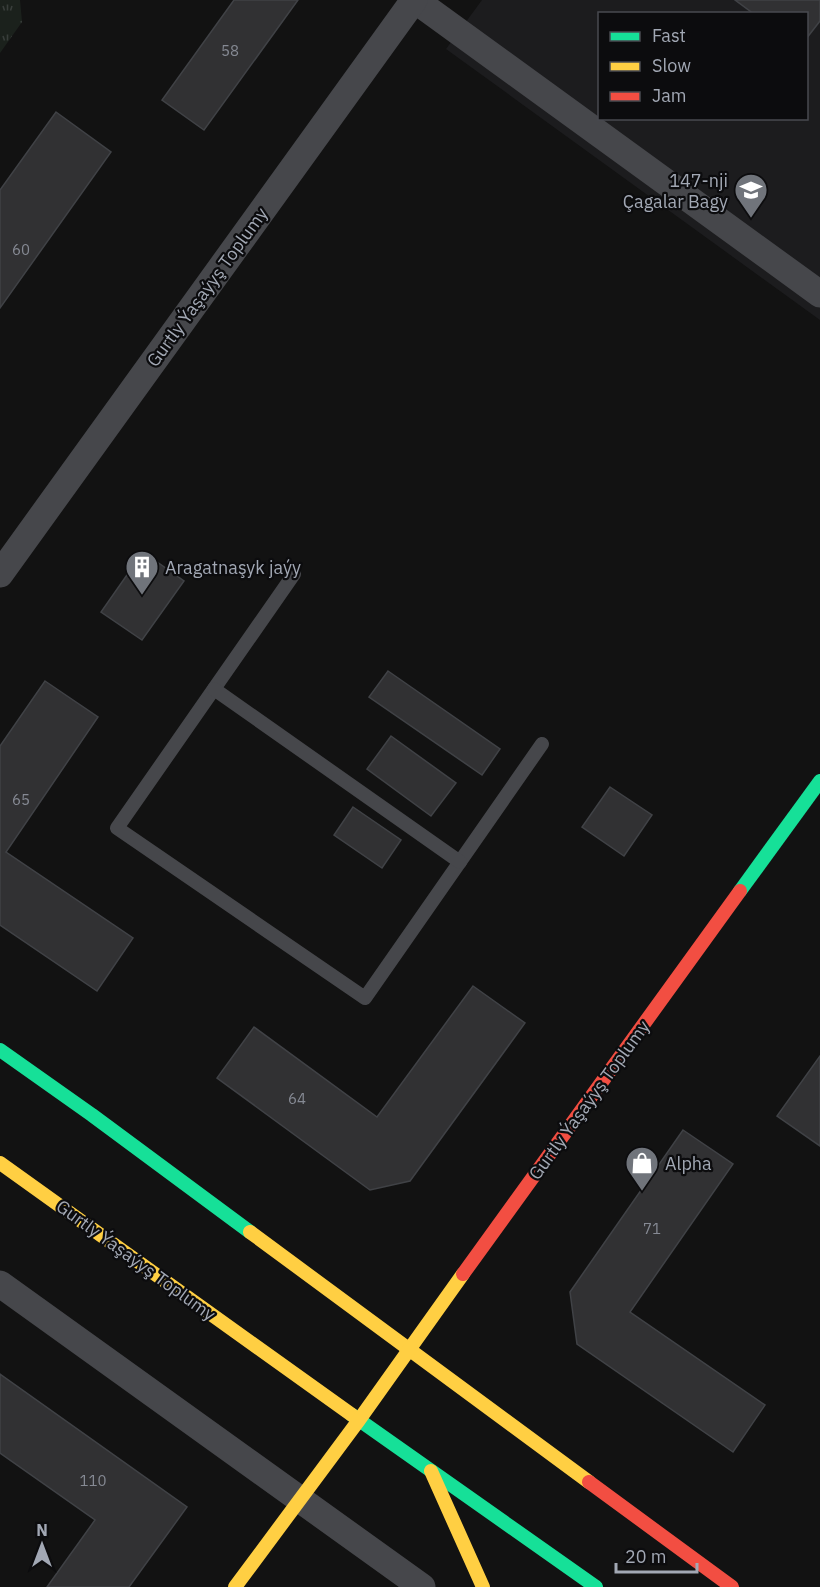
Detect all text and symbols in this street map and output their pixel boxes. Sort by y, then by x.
legend [598,12,808,120]
text: Fast [652,24,686,47]
house number: 58 [221,41,239,60]
text: Slow [652,54,691,77]
text: Jam [652,84,687,107]
place label: 147-nji Çagalar Bagy [623,169,728,213]
school or university icon: 147-nji Çagalar Bagy [733,172,769,219]
street label: Gurtly Ýaşaýyş Toplumy [141,203,273,371]
house number: 60 [12,240,30,259]
building icon: Aragatnaşyk jaýy [124,549,160,596]
place label: Aragatnaşyk jaýy [165,556,301,579]
house number: 65 [12,790,30,809]
street label: Gurtly Ýaşaýyş Toplumy [523,1016,655,1184]
house number: 64 [288,1089,306,1108]
shop icon: Alpha [624,1145,660,1192]
place label: Alpha [665,1152,712,1175]
street label: Gurtly Ýaşaýyş Toplumy [52,1194,220,1326]
house number: 71 [643,1219,661,1238]
house number: 110 [79,1471,107,1490]
north arrow [12,1515,72,1575]
text: N [36,1520,48,1540]
scale bar [616,1536,697,1574]
text: 20 m [625,1545,667,1568]

